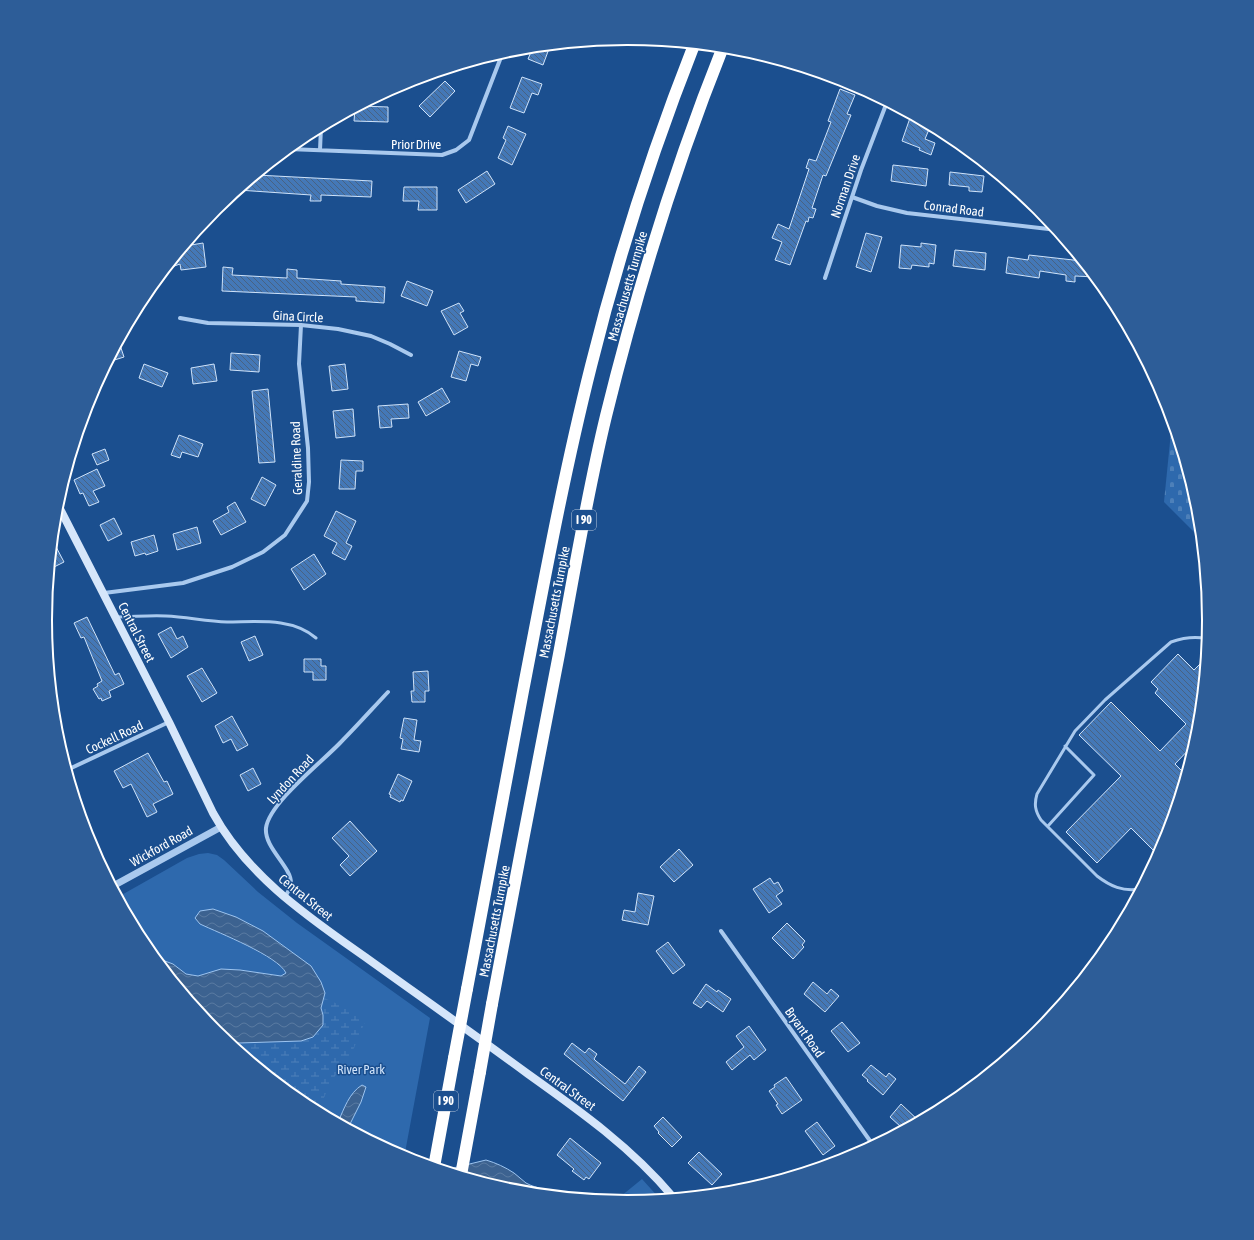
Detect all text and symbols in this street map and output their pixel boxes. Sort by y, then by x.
street label: Prior Drive [391,137,441,152]
street label: Norman Drive [828,152,863,220]
street label: Conrad Road [923,197,985,220]
street label: Massachusetts Turnpike [605,229,650,343]
street label: Gina Circle [272,308,324,325]
street label: Geraldine Road [288,421,305,495]
road number: I 90 [572,510,596,530]
street label: Massachusetts Turnpike [536,545,573,659]
street label: Central Street [115,600,158,665]
street label: Cockell Road [83,718,145,757]
street label: Lyndon Road [264,752,317,807]
street label: Wickford Road [127,823,195,870]
street label: Massachusetts Turnpike [476,864,513,978]
street label: Central Street [276,871,336,924]
street label: Bryant Road [782,1004,827,1060]
park label: River Park [337,1062,385,1077]
street label: Central Street [537,1063,599,1114]
road number: I 90 [434,1091,458,1111]

